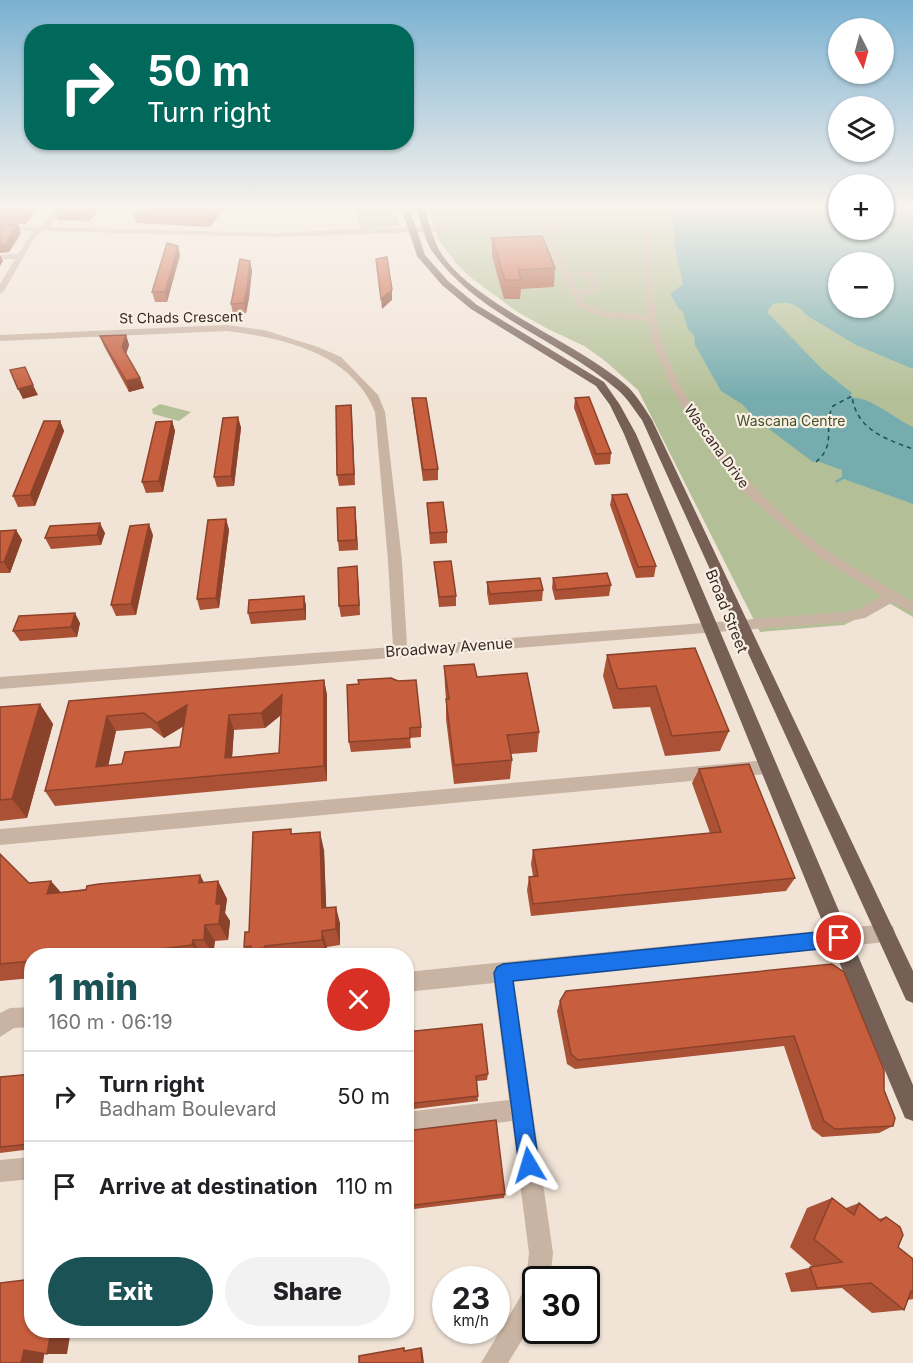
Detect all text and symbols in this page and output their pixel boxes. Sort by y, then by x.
north arrow [828,18,894,84]
map controls [828,18,894,318]
text: 50 m [147,45,250,96]
icon: right [48,48,126,126]
text: Turn right [147,96,271,129]
button: layers [828,96,894,162]
button: + [828,174,894,240]
button: − [828,252,894,318]
street label: St Chads Crescent [119,307,243,327]
street label: Wascana Drive [681,401,753,491]
park label: Wascana Centre [737,412,845,429]
street label: Broad Street [702,566,752,656]
street label: Broadway Avenue [385,633,513,661]
pin [813,912,864,963]
icon: arrive [822,921,855,954]
text: 1 min [48,965,138,1009]
button: close [327,968,390,1031]
text: 160 m · 06:19 [48,1010,173,1034]
text: Turn right [99,1071,205,1097]
icon: right [48,1080,81,1113]
text: 50 m [337,1083,390,1109]
text: Badham Boulevard [99,1097,277,1121]
position arrow [497,1133,561,1197]
icon: arrive [48,1170,81,1203]
text: Arrive at destination [99,1173,318,1199]
text: 110 m [336,1173,393,1199]
button: Exit [48,1257,213,1326]
button: Share [225,1257,390,1326]
speed limit sign: 30 [522,1266,600,1344]
text: 23 [452,1280,490,1316]
text: km/h [453,1311,489,1330]

